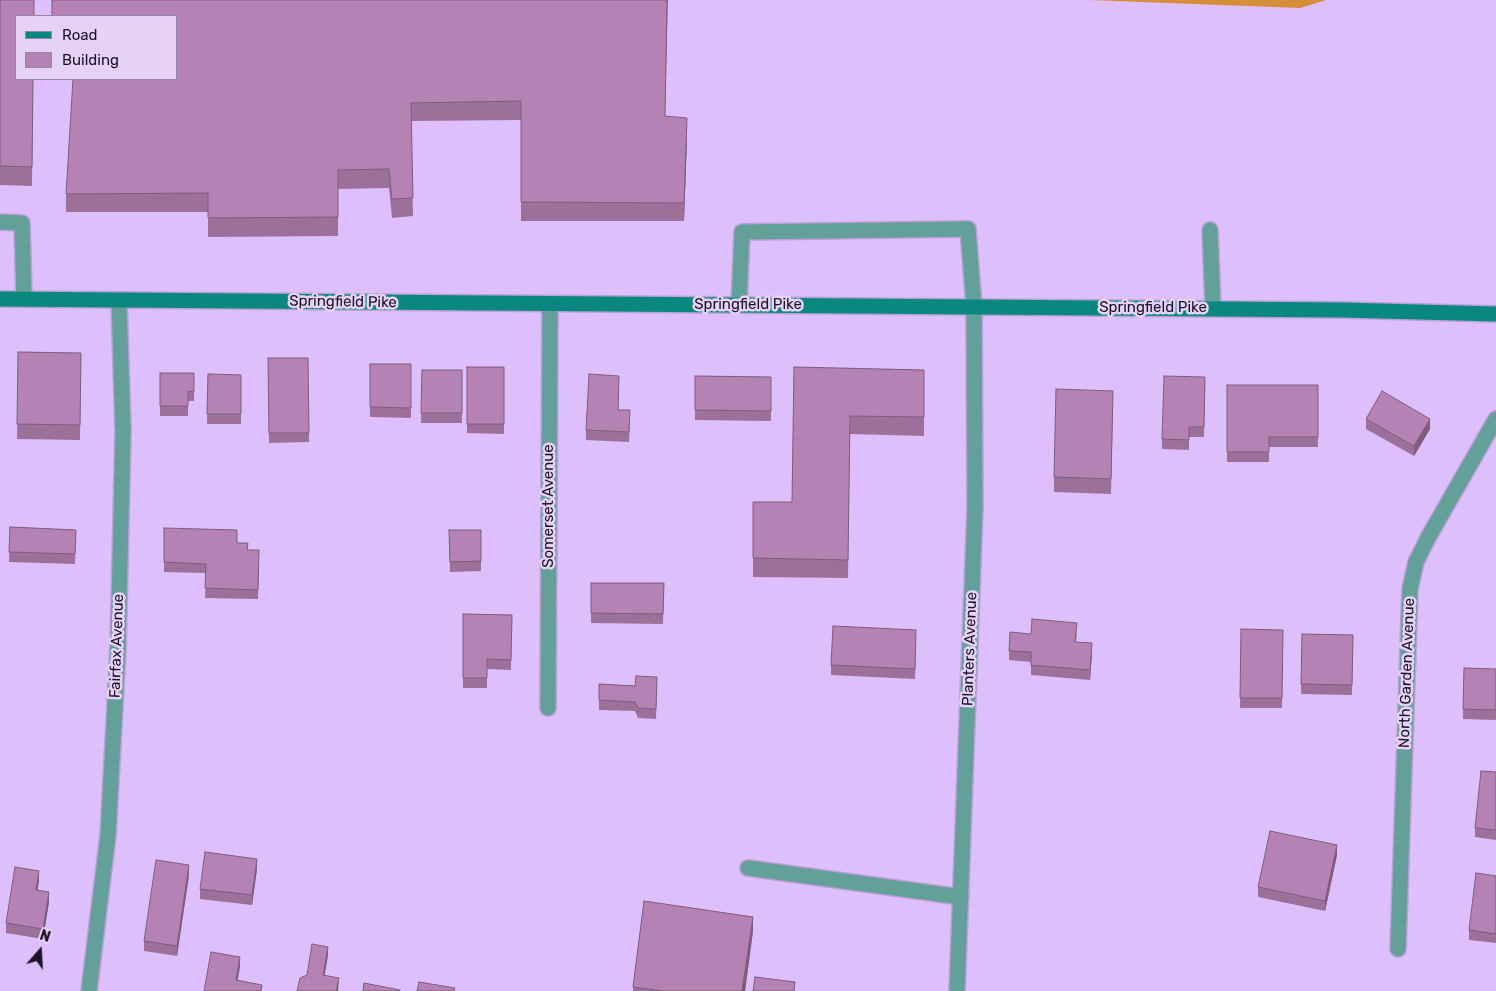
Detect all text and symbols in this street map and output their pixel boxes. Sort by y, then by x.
legend [15,15,178,80]
text: Road [62,26,98,44]
text: Building [62,51,119,69]
street label: Springfield Pike [289,292,397,312]
street label: Springfield Pike [694,296,802,314]
street label: Springfield Pike [1099,299,1207,317]
street label: Somerset Avenue [540,444,558,568]
street label: Planters Avenue [959,592,981,706]
street label: Fairfax Avenue [106,594,128,698]
street label: North Garden Avenue [1395,598,1419,748]
north arrow [15,926,65,976]
text: N [38,927,53,946]

